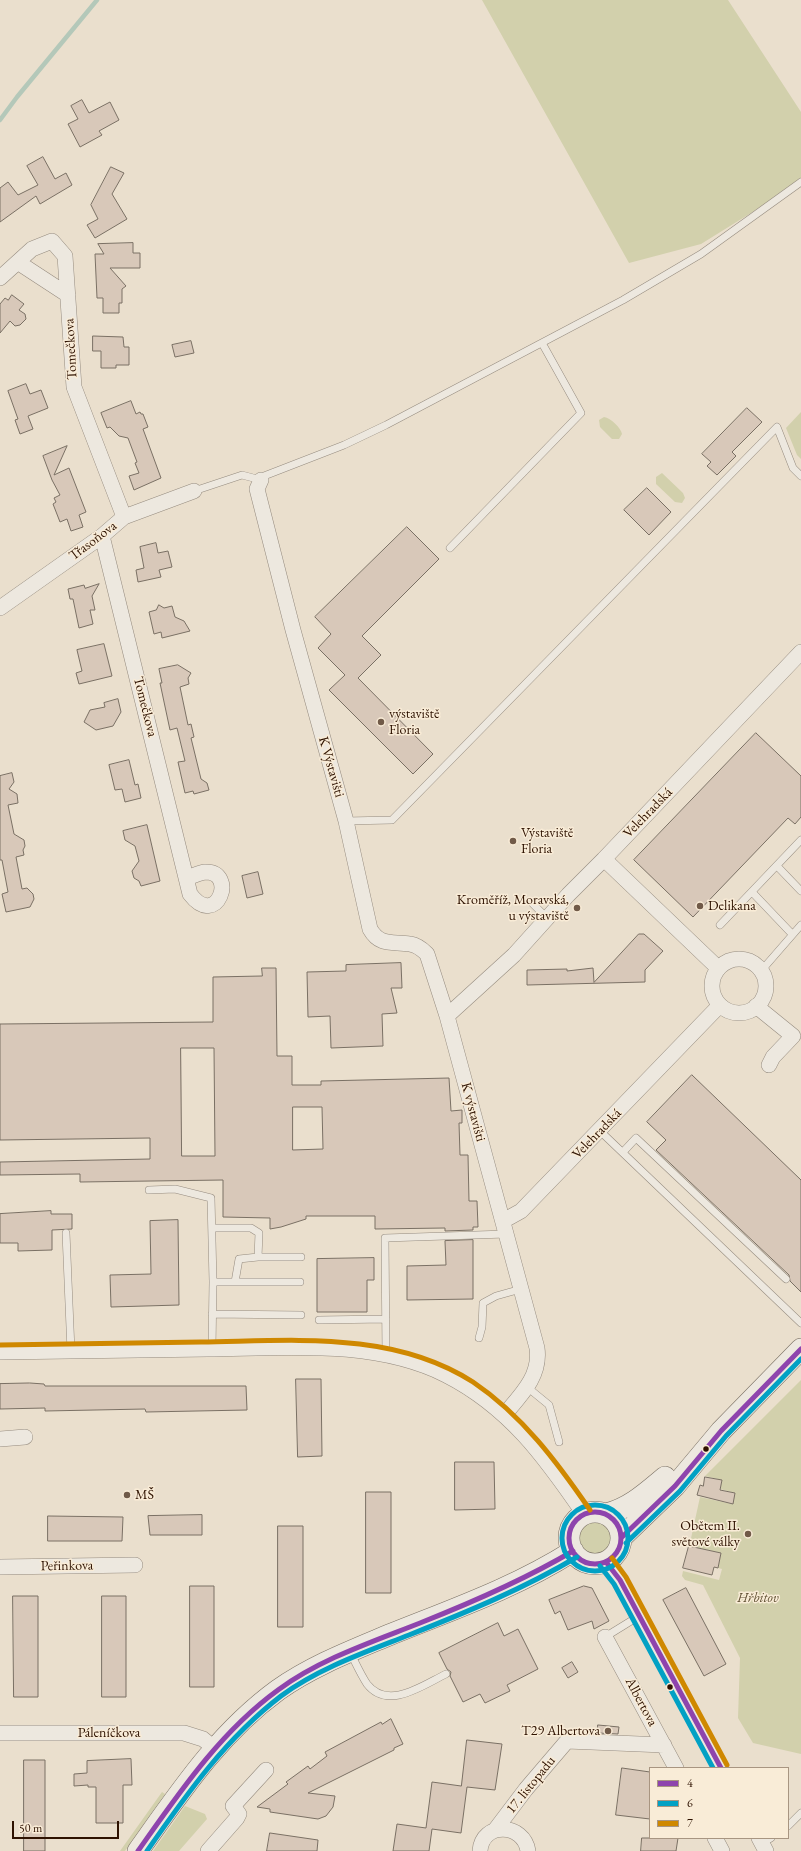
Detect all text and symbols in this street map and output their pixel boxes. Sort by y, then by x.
street label: Tomečkova [61,318,81,380]
street label: Třasoňova [66,518,120,564]
street label: Tomečkova [129,675,161,739]
place label: výstaviště Floria [389,706,439,738]
marker: výstaviště Floria [376,717,386,727]
street label: K Výstavišti [314,735,348,799]
street label: Velehradská [620,784,676,842]
place label: Výstaviště Floria [521,825,573,858]
marker: Výstaviště Floria [508,836,518,846]
place label: Kroměříž, Moravská, u výstaviště [457,892,569,924]
place label: Delikana [708,898,756,914]
marker: Delikana [695,901,705,911]
marker: Kroměříž, Moravská, u výstaviště [572,903,582,913]
street label: K výstavišti [457,1080,489,1144]
street label: Velehradská [569,1105,625,1163]
unlabelled marker [701,1444,711,1454]
place label: MŠ [135,1487,154,1503]
marker: MŠ [122,1490,132,1500]
place label: Obětem II. světové války [672,1518,740,1550]
marker: Obětem II. světové války [743,1529,753,1539]
street label: Peřinkova [40,1557,94,1575]
park label: Hřbitov [737,1590,779,1606]
street label: Albertova [621,1675,661,1729]
unlabelled marker [665,1682,675,1692]
place label: T29 Albertova [521,1723,600,1739]
street label: Páleníčkova [78,1725,140,1741]
marker: T29 Albertova [603,1726,613,1736]
street label: 17. listopadu [503,1753,559,1817]
legend [649,1767,789,1839]
text: 4 [687,1775,693,1791]
text: 6 [687,1795,693,1811]
scale bar [14,1813,121,1839]
text: 7 [687,1815,693,1831]
text: 50 m [19,1820,42,1836]

